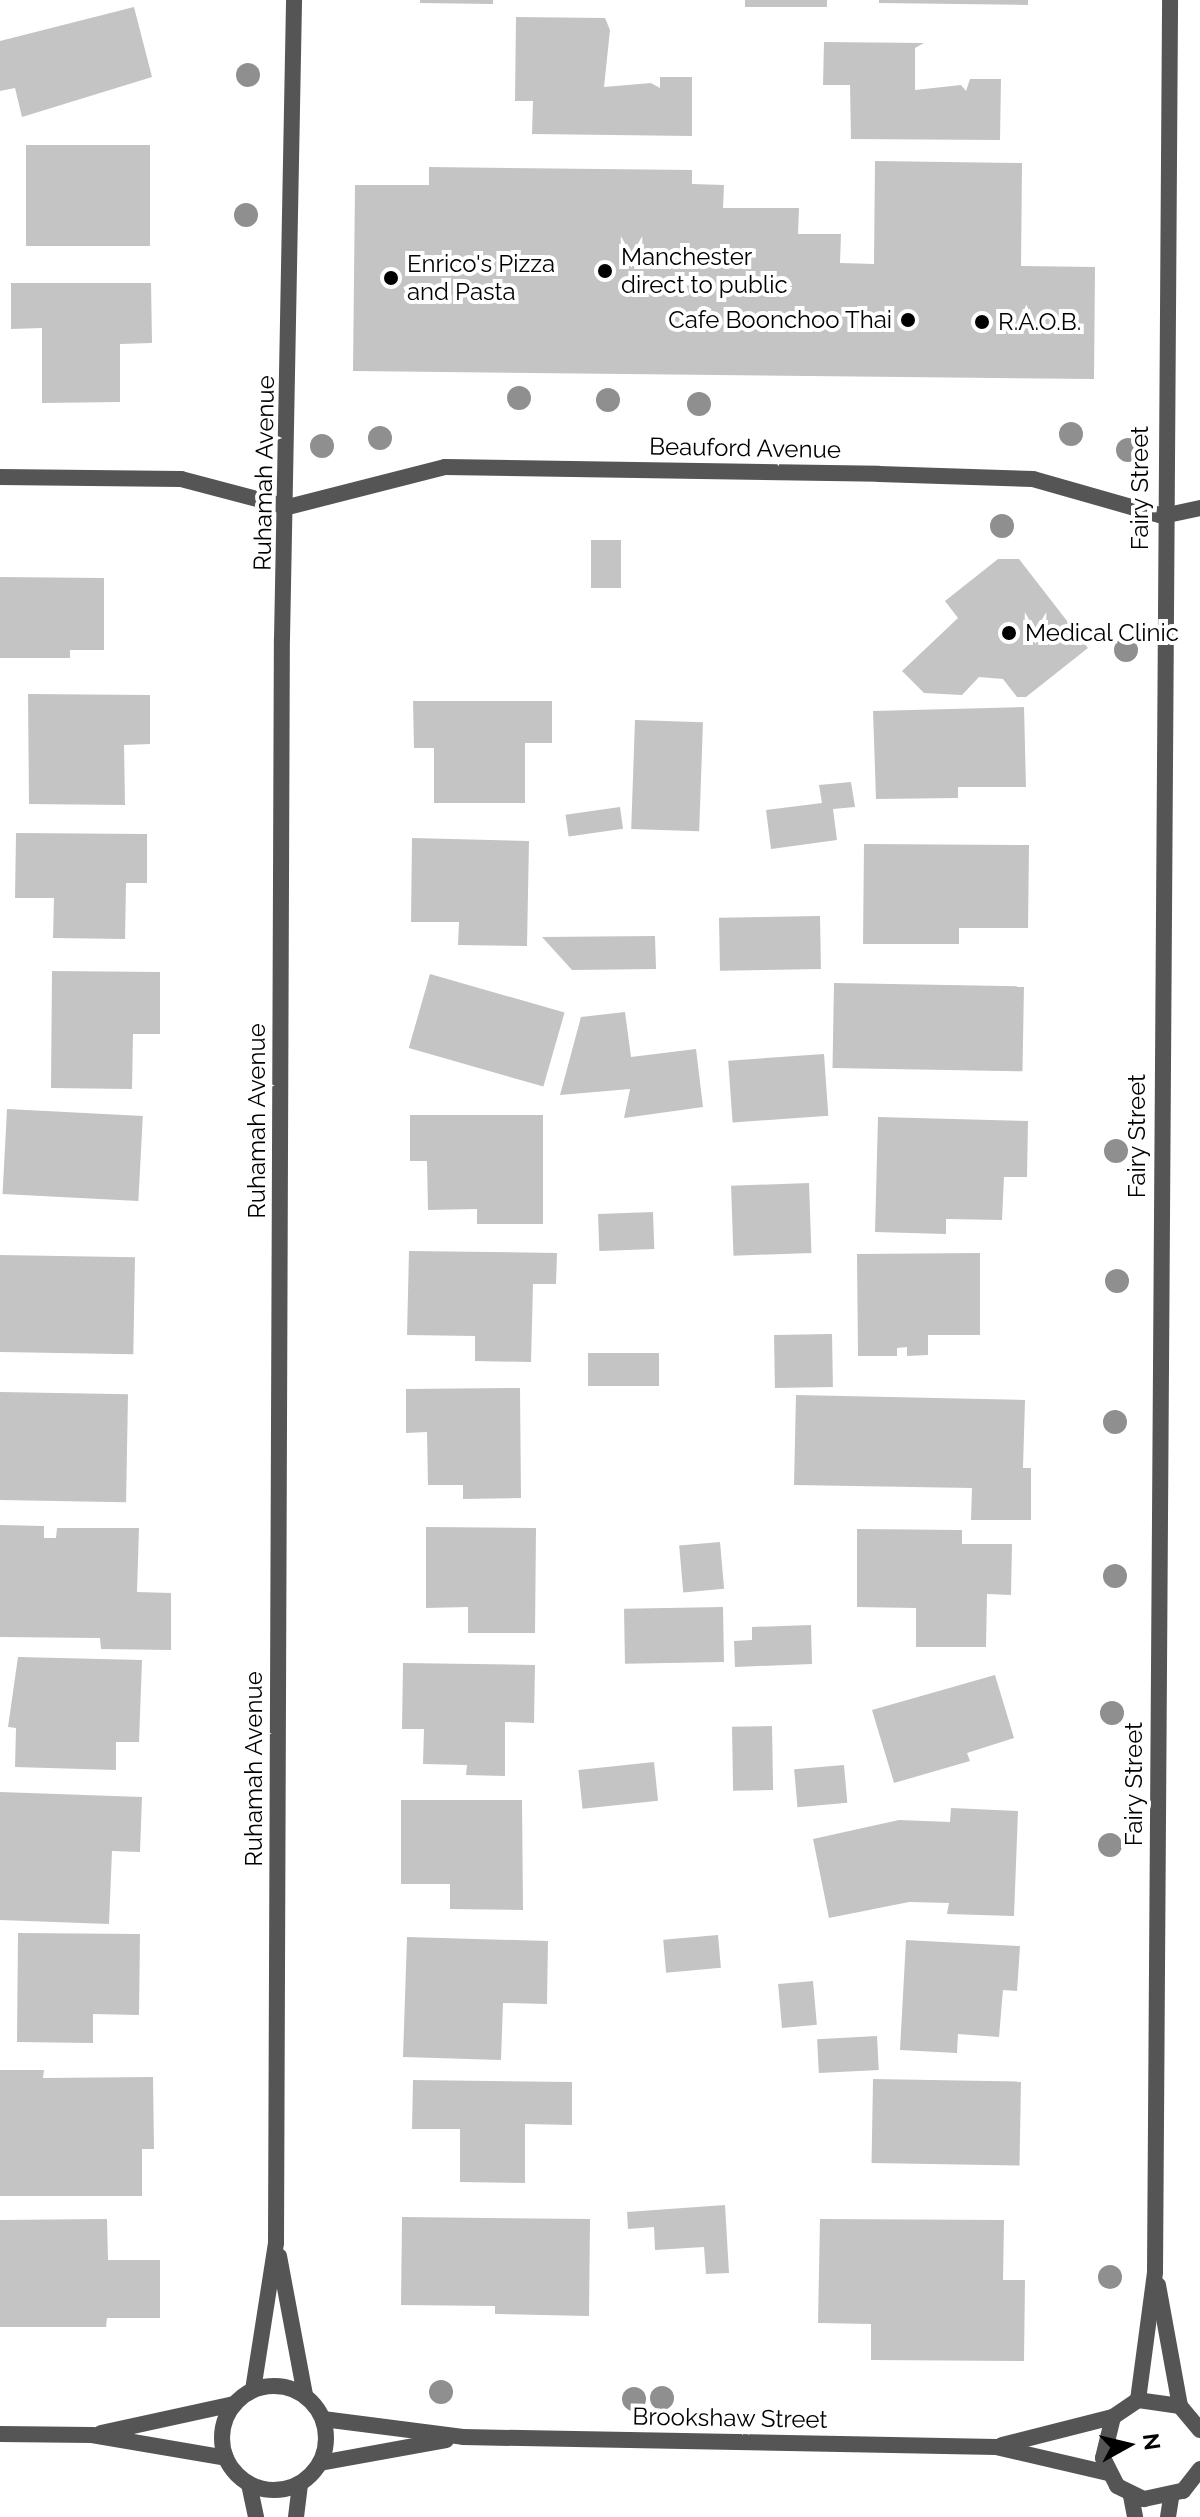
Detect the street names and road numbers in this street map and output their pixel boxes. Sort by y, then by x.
street label: Ruhamah Avenue [248,375,280,571]
street label: Fairy Street [1126,426,1154,550]
street label: Beauford Avenue [648,432,842,464]
street label: Ruhamah Avenue [243,1023,271,1219]
street label: Fairy Street [1123,1074,1151,1198]
street label: Ruhamah Avenue [240,1671,268,1867]
street label: Fairy Street [1120,1722,1148,1846]
street label: Brookshaw Street [632,2402,828,2434]

